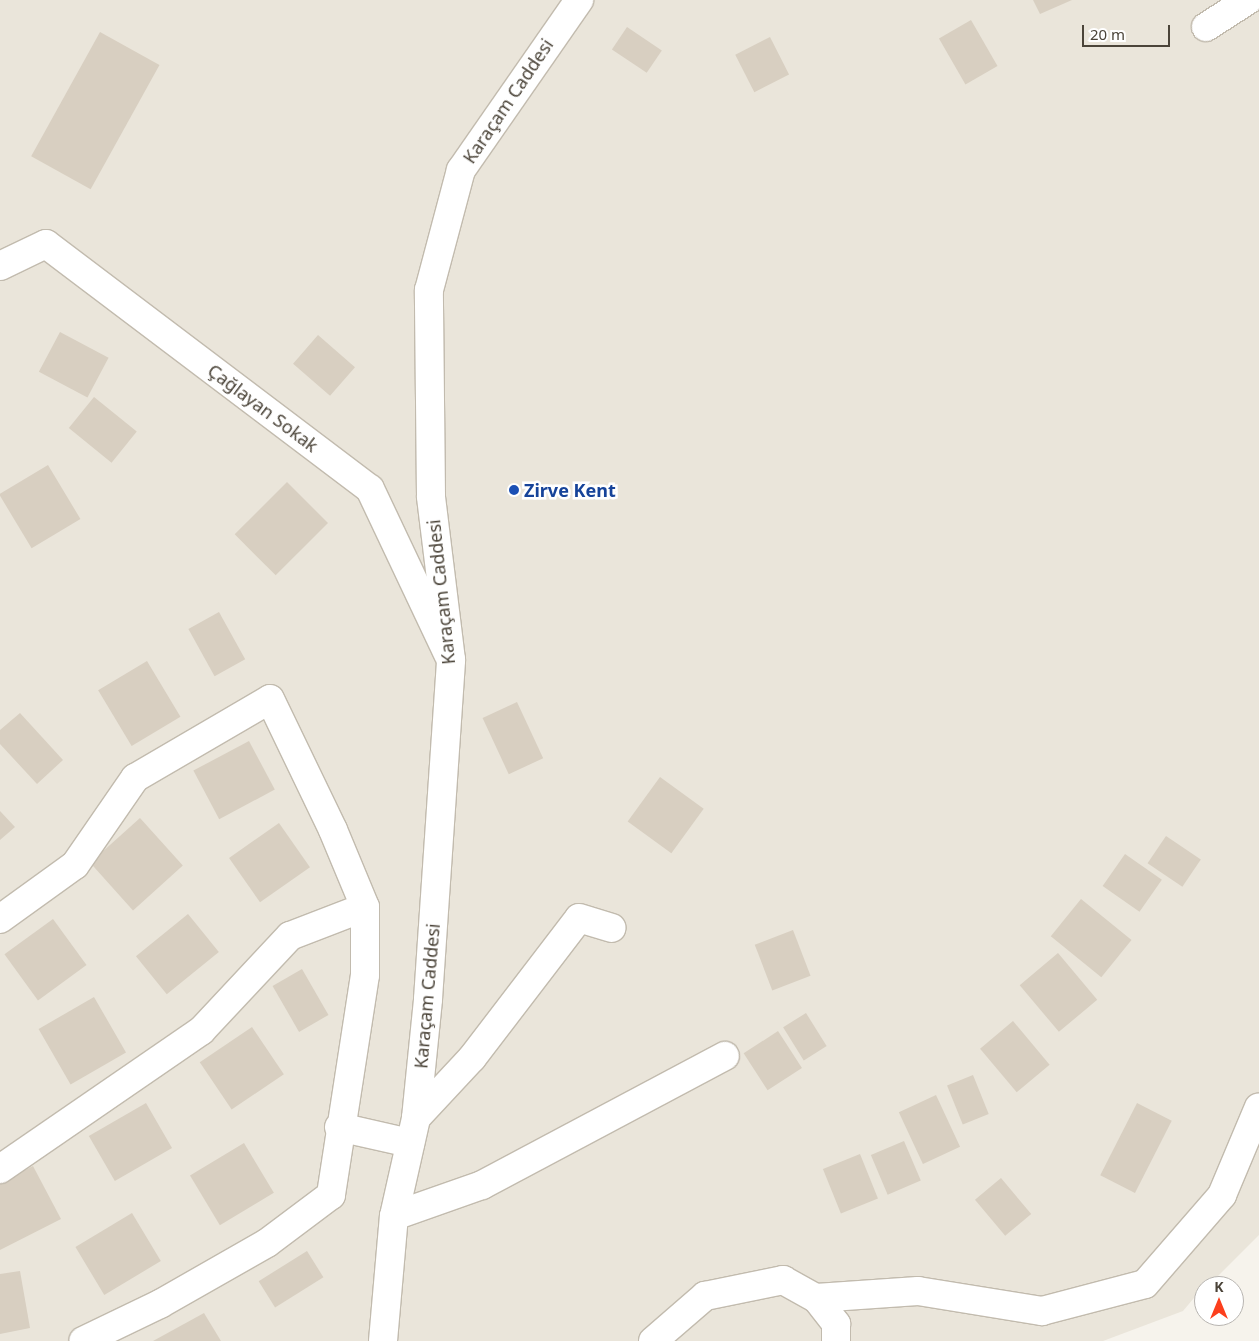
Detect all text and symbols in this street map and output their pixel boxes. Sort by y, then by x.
scale bar [1084,15,1172,47]
text: 20 m [1090,24,1125,44]
street label: Karaçam Caddesi [458,35,558,167]
street label: Çağlayan Sokak [204,360,322,456]
place label: Zirve Kent [524,479,616,501]
marker: Zirve Kent [508,484,520,496]
street label: Karaçam Caddesi [423,518,459,666]
street label: Karaçam Caddesi [410,922,444,1070]
north arrow [1194,1276,1244,1326]
text: K [1214,1277,1224,1296]

